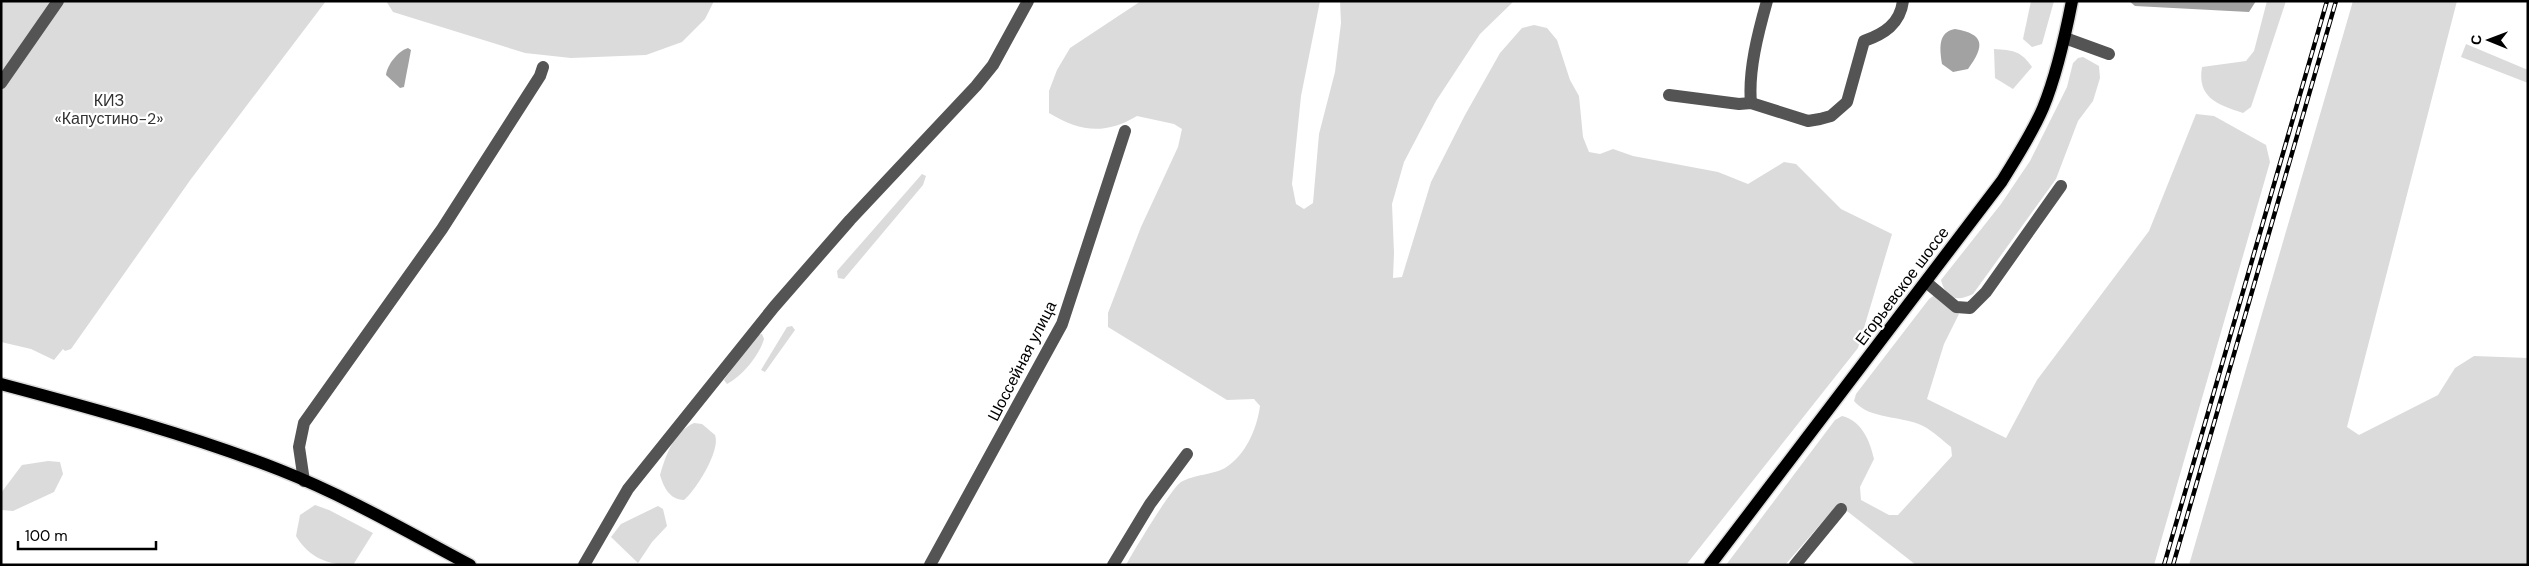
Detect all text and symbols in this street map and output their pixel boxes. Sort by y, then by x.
north arrow [2464,15,2514,65]
text: С [2467,35,2485,45]
park label: КИЗ «Капустино-2» [54,90,164,129]
street label: Егорьевское шоссе [1850,222,1954,350]
street label: Шоссейная улица [983,297,1061,425]
scale bar [18,518,155,550]
text: 100 m [25,526,68,546]

